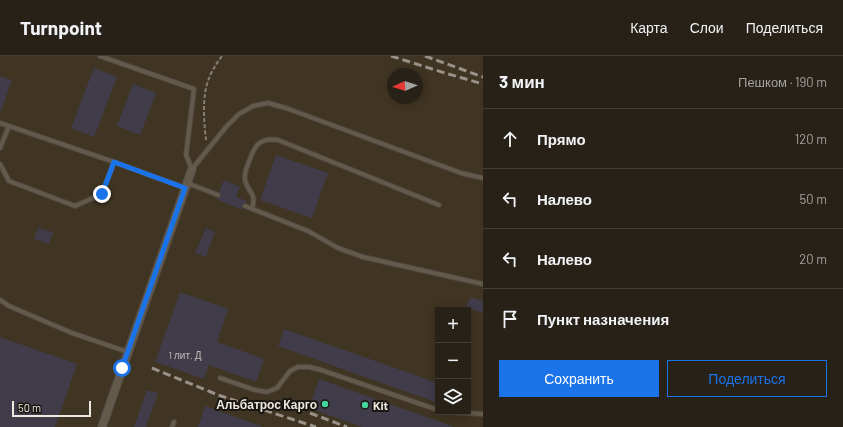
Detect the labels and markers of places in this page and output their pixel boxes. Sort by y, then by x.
place label: Альбатрос Карго [216,397,317,412]
place label: Kit [373,398,389,412]
marker: Альбатрос Карго [320,399,330,409]
marker: Kit [360,400,370,410]

